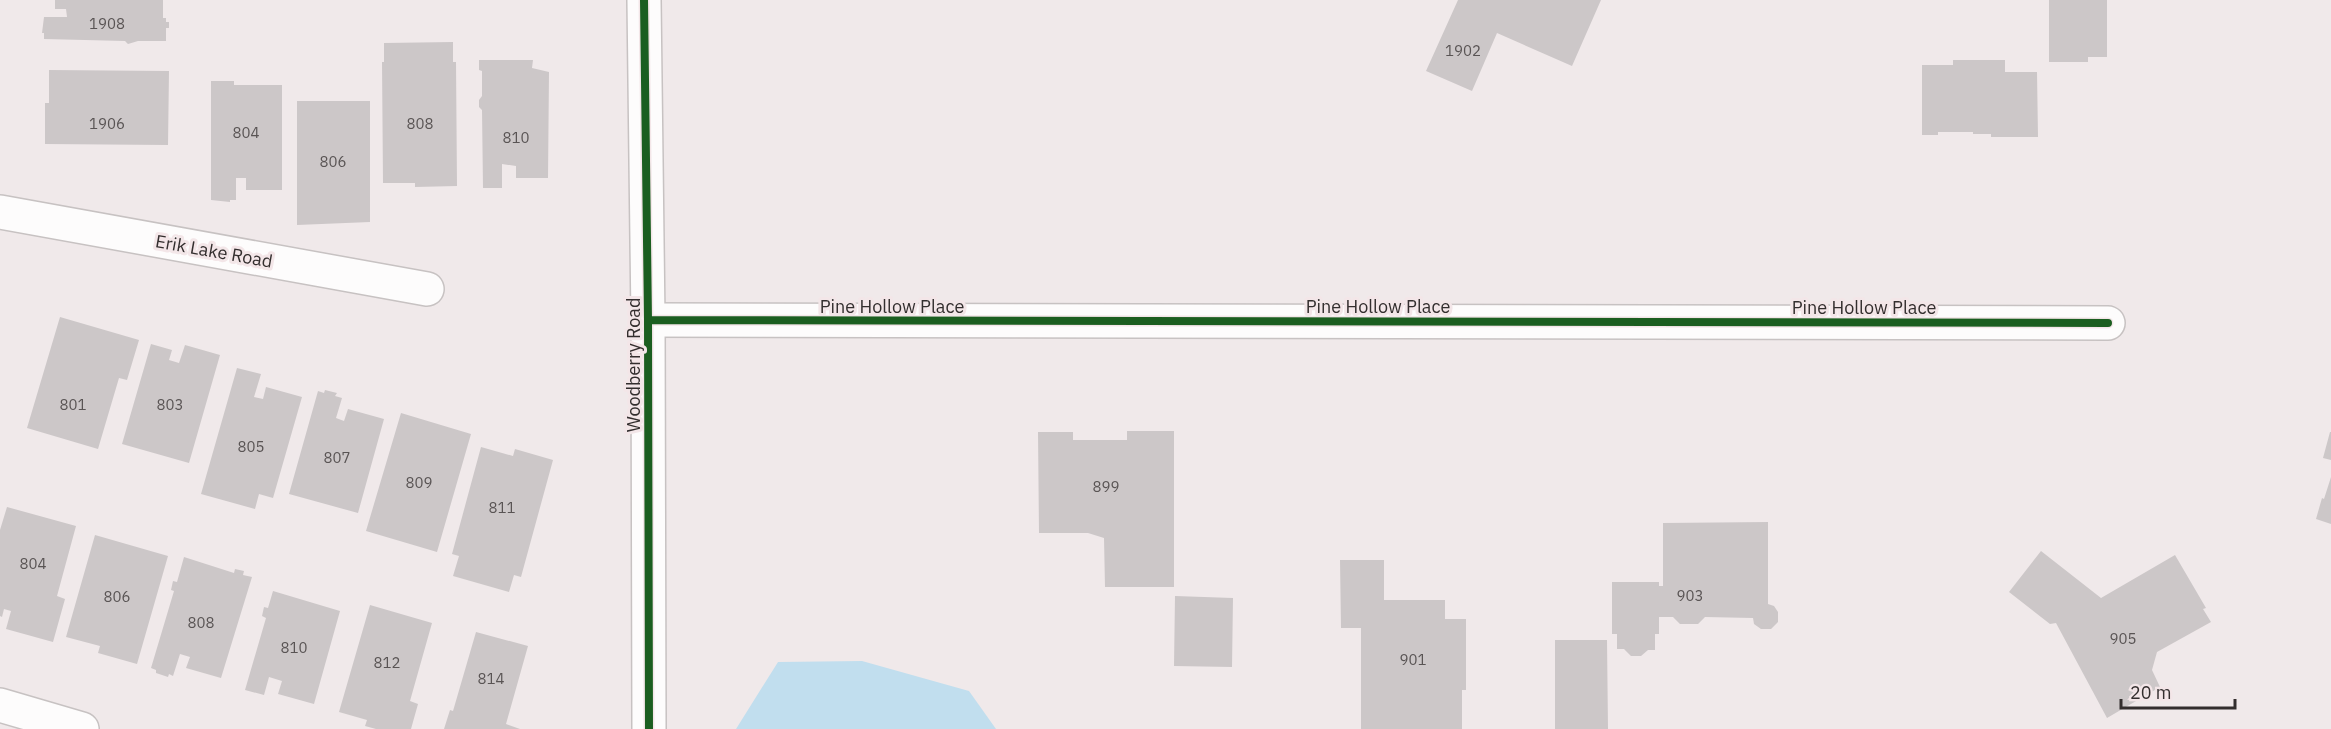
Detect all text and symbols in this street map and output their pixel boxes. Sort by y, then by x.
house number: 1908 [89,14,125,33]
house number: 1902 [1445,41,1481,60]
house number: 1906 [89,114,125,133]
house number: 808 [406,114,434,133]
house number: 804 [232,123,260,142]
house number: 810 [502,128,530,147]
house number: 806 [319,152,347,171]
street label: Erik Lake Road [154,229,274,273]
street label: Pine Hollow Place [820,295,964,318]
street label: Pine Hollow Place [1306,295,1450,318]
street label: Pine Hollow Place [1792,296,1936,319]
street label: Woodberry Road [622,298,645,432]
house number: 801 [59,395,87,414]
house number: 803 [156,395,184,414]
house number: 805 [237,437,265,456]
house number: 807 [323,448,351,467]
house number: 809 [405,473,433,492]
house number: 899 [1092,477,1120,496]
house number: 811 [488,498,516,517]
house number: 804 [19,554,47,573]
house number: 903 [1676,586,1704,605]
house number: 806 [103,587,131,606]
house number: 808 [187,613,215,632]
house number: 905 [2109,629,2137,648]
house number: 810 [280,638,308,657]
house number: 901 [1399,650,1427,669]
house number: 812 [373,653,401,672]
house number: 814 [477,669,505,688]
scale bar [2121,672,2235,710]
text: 20 m [2130,681,2172,704]

